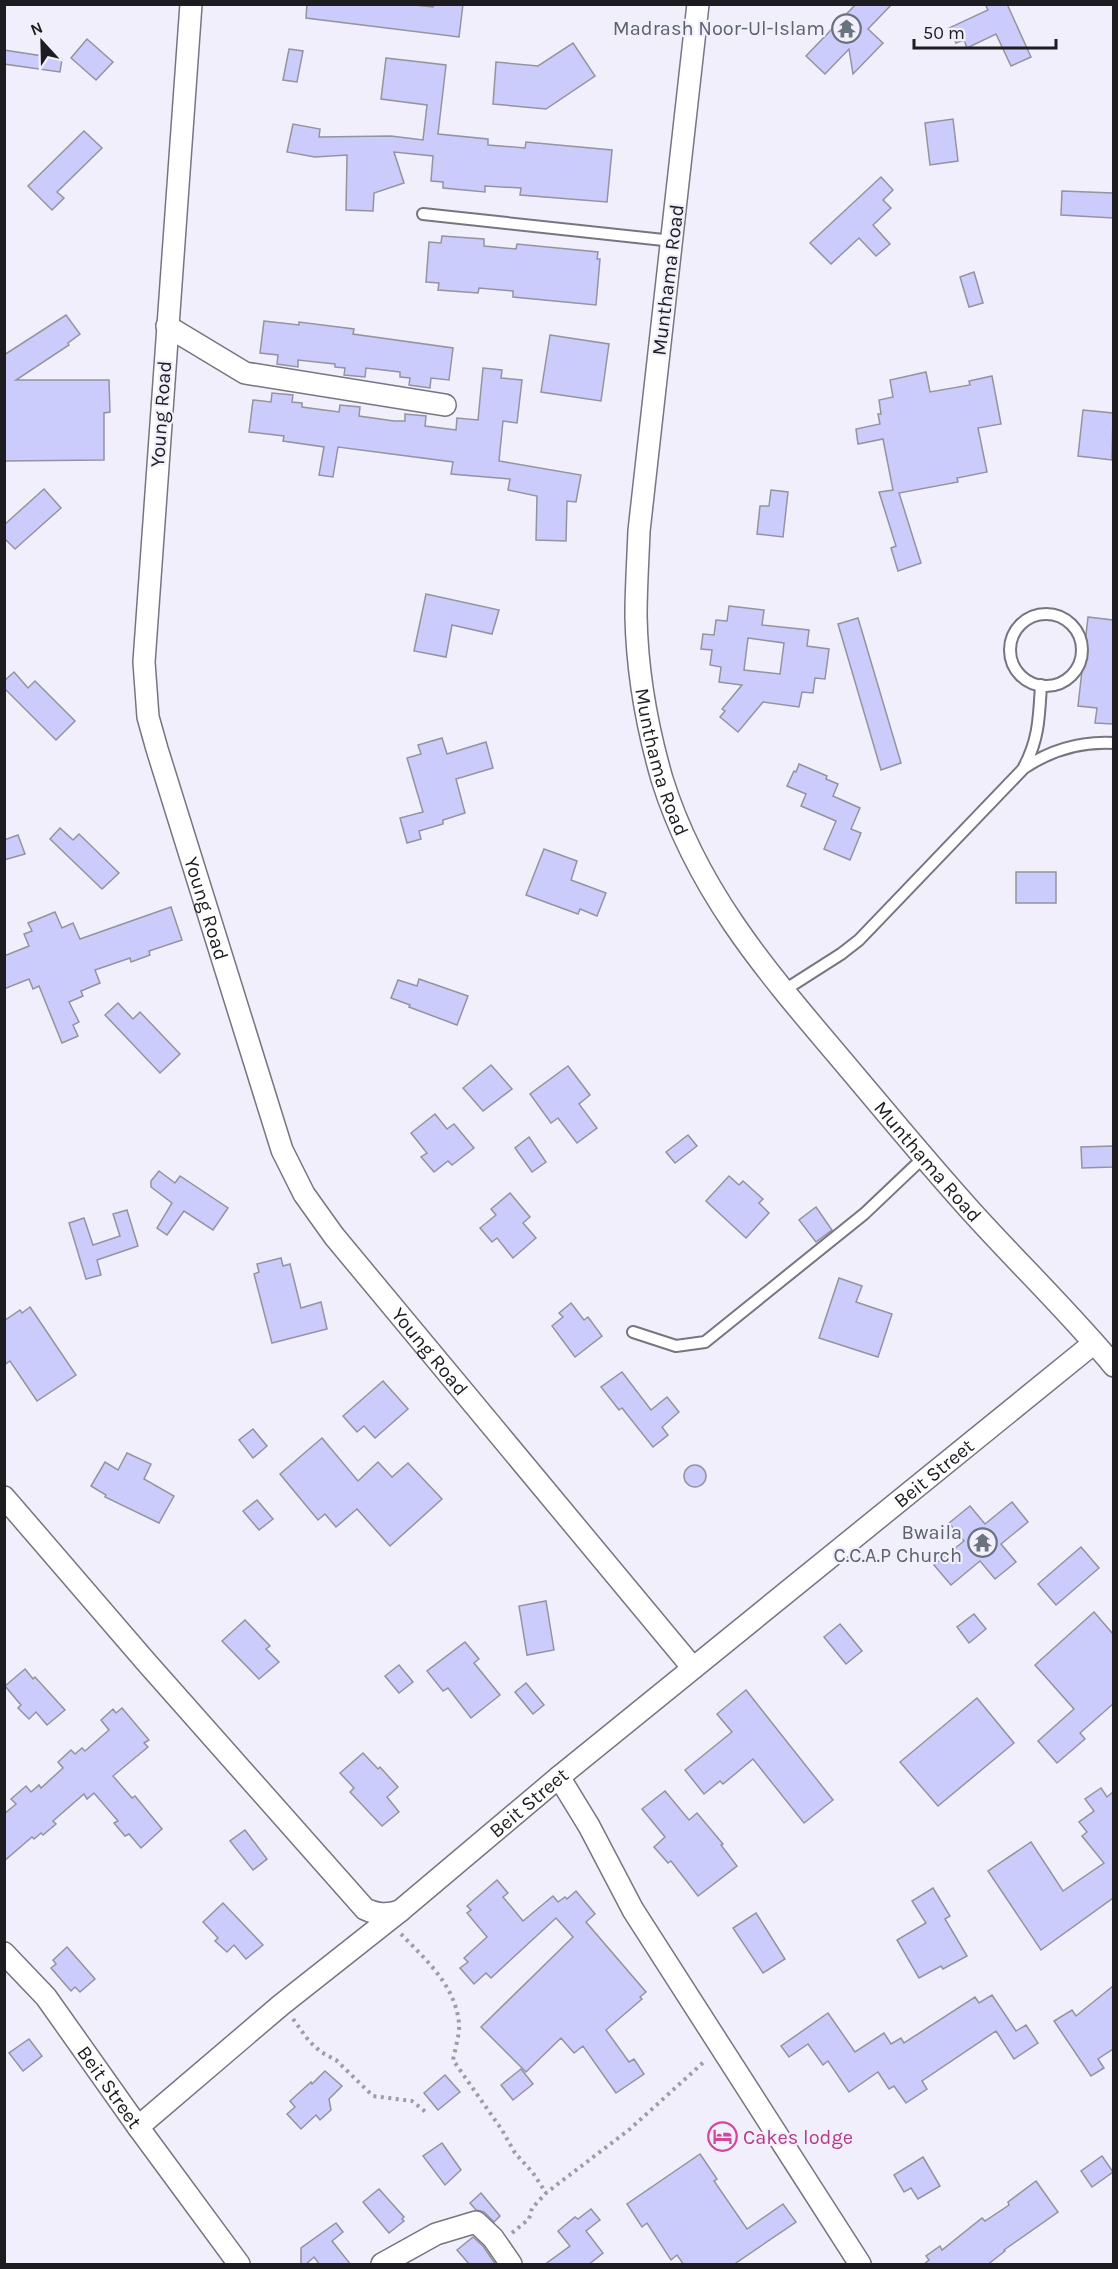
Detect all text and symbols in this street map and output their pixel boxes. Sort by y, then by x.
north arrow [12,12,72,72]
temple icon: Madrash Noor-Ul-Islam [830,12,862,44]
scale bar [914,12,1056,50]
place label: Madrash Noor-Ul-Islam [613,17,825,40]
text: N [28,18,45,40]
text: 50 m [923,22,965,44]
street label: Munthama Road [647,203,689,357]
street label: Young Road [146,360,176,468]
street label: Munthama Road [631,686,694,839]
street label: Young Road [180,854,234,963]
street label: Munthama Road [870,1096,987,1226]
street label: Young Road [387,1303,473,1400]
street label: Beit Street [889,1434,979,1512]
place label: Bwaila C.C.A.P Church [833,1521,962,1567]
temple icon: Bwaila C.C.A.P Church [967,1527,999,1559]
street label: Beit Street [485,1762,573,1842]
street label: Beit Street [73,2041,147,2133]
hotel icon: Cakes lodge [706,2121,738,2153]
place label: Cakes lodge [743,2126,853,2149]

